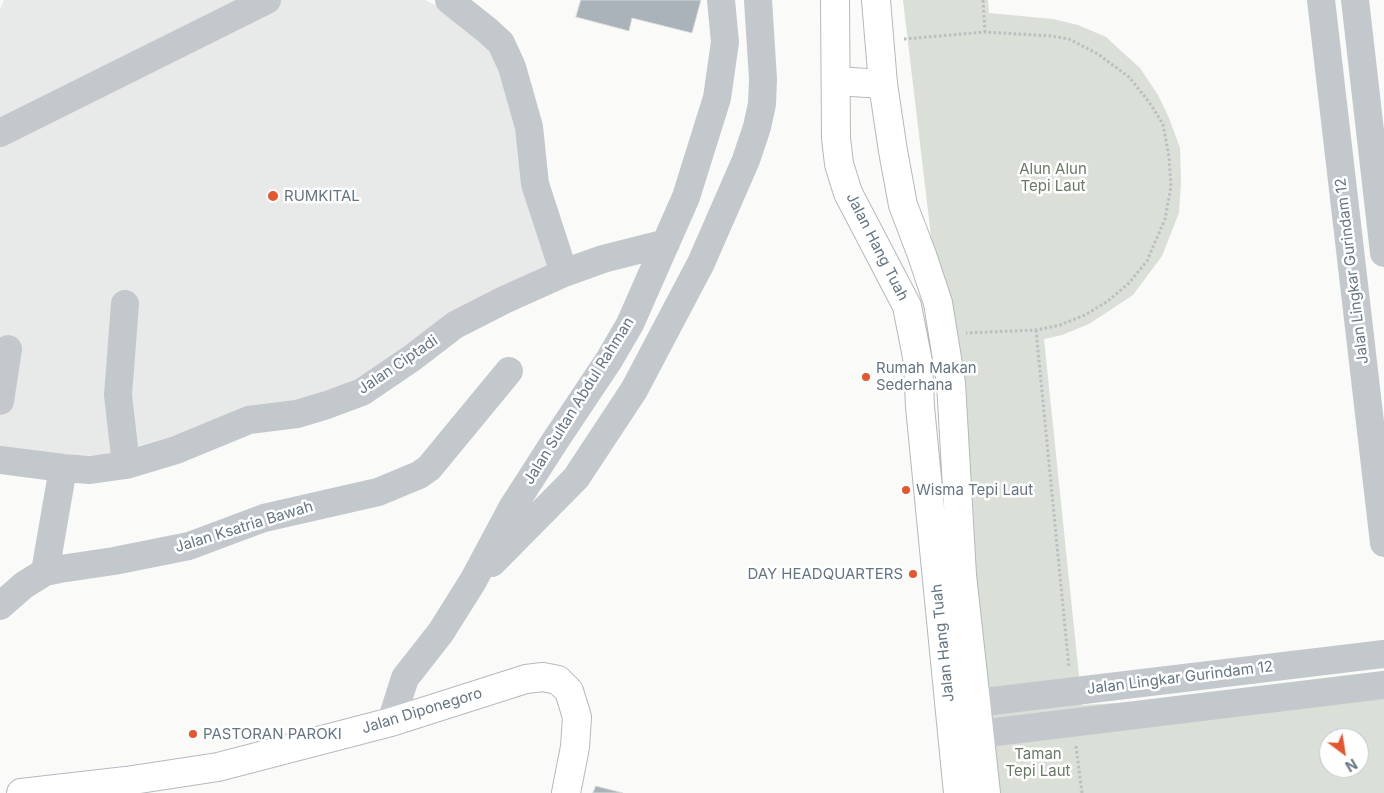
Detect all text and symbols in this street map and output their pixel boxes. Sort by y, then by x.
park label: Alun Alun Tepi Laut [1019,160,1087,195]
street label: Jalan Lingkar Gurindam 12 [1332,177,1372,365]
place label: RUMKITAL [284,187,360,205]
marker: RUMKITAL [266,189,280,203]
street label: Jalan Hang Tuah [842,190,912,304]
street label: Jalan Sultan Abdul Rahman [520,314,638,488]
street label: Jalan Ciptadi [355,332,441,398]
place label: Rumah Makan Sederhana [876,359,977,394]
marker: Rumah Makan Sederhana [860,371,872,383]
place label: Wisma Tepi Laut [916,481,1033,499]
marker: Wisma Tepi Laut [900,484,912,496]
street label: Jalan Ksatria Bawah [173,497,315,557]
place label: DAY HEADQUARTERS [747,565,903,583]
marker: DAY HEADQUARTERS [907,568,919,580]
street label: Jalan Hang Tuah [928,583,958,703]
street label: Jalan Lingkar Gurindam 12 [1086,658,1274,698]
street label: Jalan Diponegoro [360,684,484,738]
place label: PASTORAN PAROKI [203,725,342,743]
marker: PASTORAN PAROKI [187,728,199,740]
north arrow [1319,728,1369,778]
park label: Taman Tepi Laut [1006,745,1070,780]
text: N [1343,755,1360,775]

